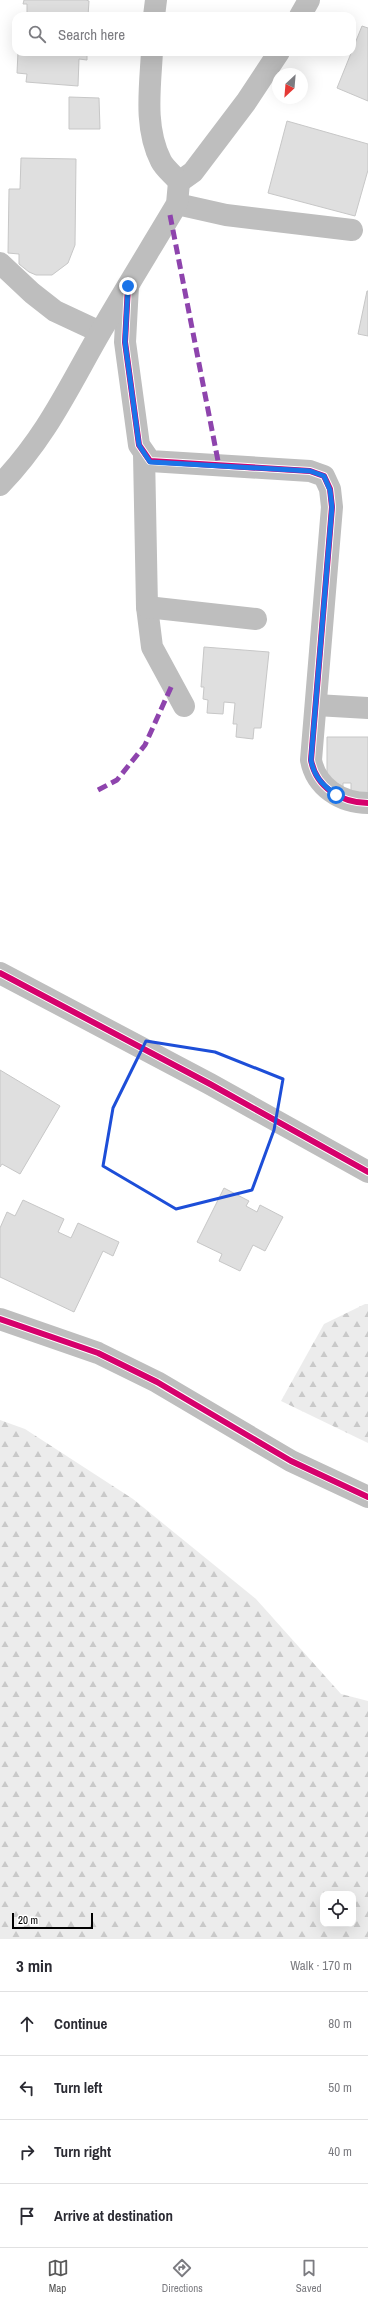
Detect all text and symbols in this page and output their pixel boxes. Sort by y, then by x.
search box [12,12,356,56]
icon: search [26,23,48,45]
text: Search here [58,24,125,45]
north arrow [272,68,308,104]
route end [119,277,137,295]
route start [327,786,345,804]
map controls [320,1891,356,1927]
button: locate [320,1891,356,1927]
scale bar [12,1911,93,1930]
text: 20 m [18,1913,38,1927]
text: 3 min [16,1954,52,1977]
text: Walk · 170 m [290,1957,352,1974]
icon: ahead [16,2013,38,2035]
text: Continue [54,2013,107,2034]
text: 80 m [328,2015,352,2032]
icon: left [16,2077,38,2099]
text: Turn left [54,2077,102,2098]
text: 50 m [328,2079,352,2096]
icon: right [16,2141,38,2163]
text: Turn right [54,2141,111,2162]
text: 40 m [328,2143,352,2160]
icon: arrive [16,2205,38,2227]
text: Arrive at destination [54,2205,173,2226]
tab: Map [47,2257,69,2295]
tab: Directions [162,2257,203,2295]
tab: Saved [296,2257,321,2295]

